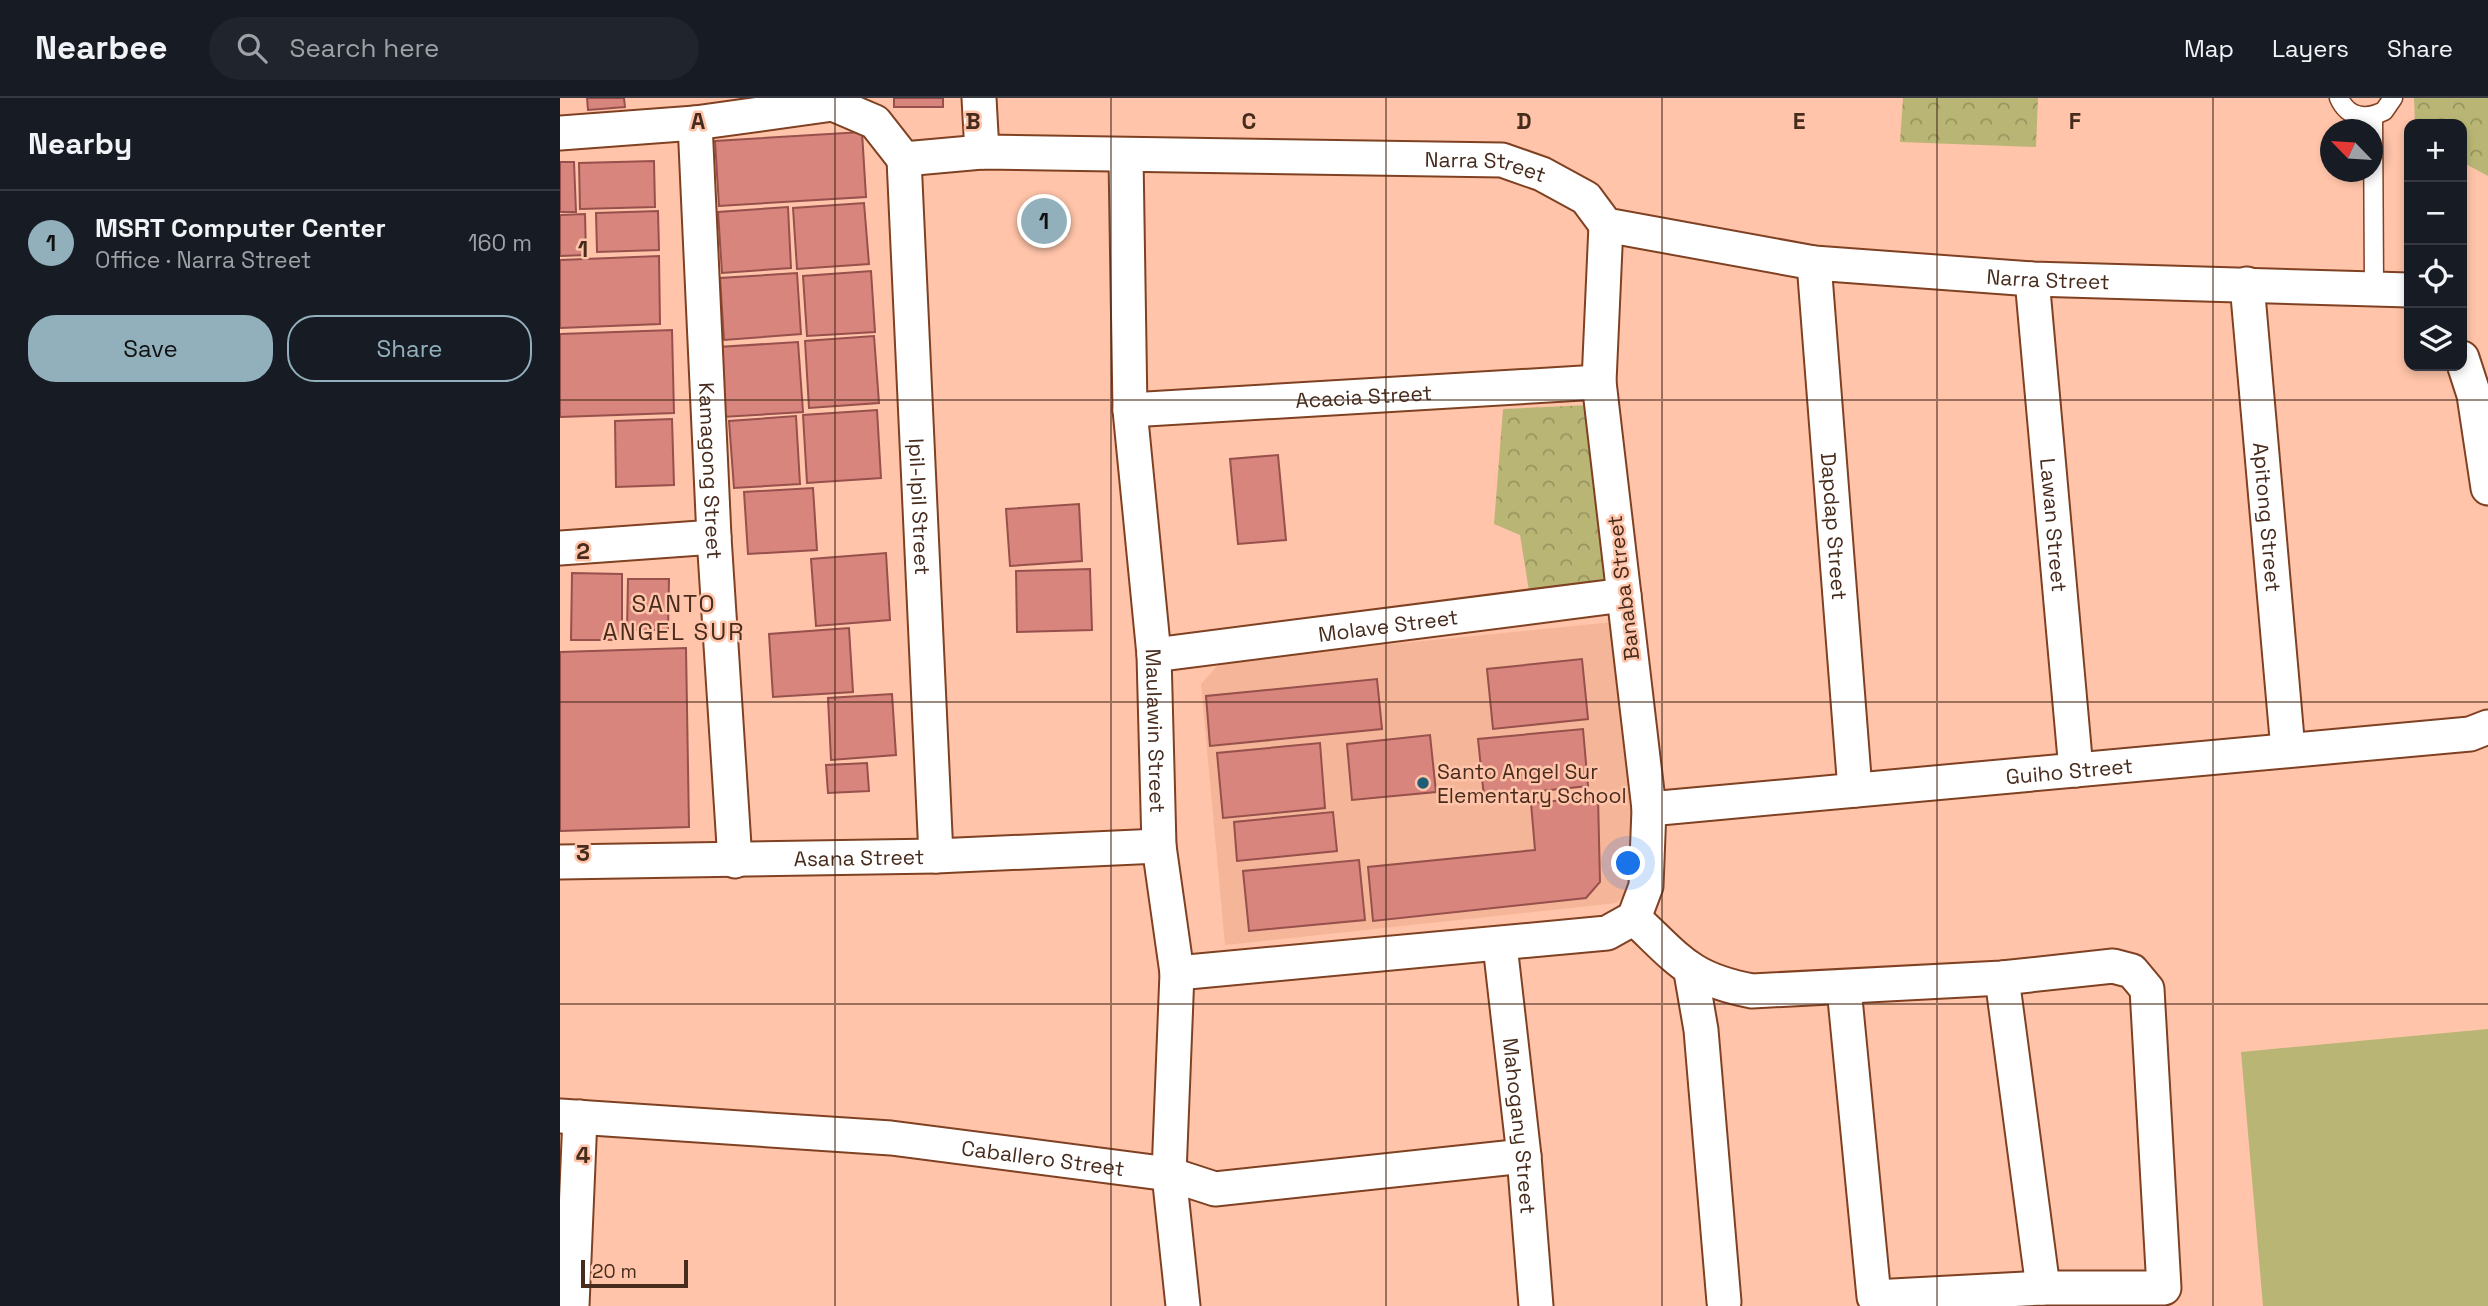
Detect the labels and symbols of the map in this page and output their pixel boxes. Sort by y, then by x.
text: A [691,106,706,136]
text: B [965,106,981,136]
text: C [1242,106,1256,136]
text: D [1516,106,1532,136]
text: E [1793,106,1805,136]
text: F [2069,106,2081,136]
north arrow [2320,119,2383,182]
street label: Narra Street [1424,145,1550,188]
pin: 1 [1021,195,1067,247]
text: 1 [578,234,588,264]
street label: Narra Street [1986,262,2110,295]
street label: Acacia Street [1294,378,1433,414]
street label: Kamagong Street [693,382,729,560]
street label: Ipil-Ipil Street [903,438,937,576]
street label: Apitong Street [2247,441,2288,593]
street label: Dapdap Street [1815,451,1854,601]
street label: Lawan Street [2035,457,2073,593]
street label: Banaba Street [1601,514,1645,662]
text: 2 [576,536,590,566]
district label: SANTO ANGEL SUR [603,588,745,647]
street label: Molave Street [1317,603,1460,647]
street label: Maulawin Street [1140,648,1172,813]
street label: Guiho Street [2005,751,2134,790]
place label: Santo Angel Sur Elementary School [1437,758,1627,809]
marker: Santo Angel Sur Elementary School [1415,775,1431,791]
text: 3 [576,838,590,868]
street label: Asana Street [793,843,925,872]
your location [1611,846,1645,880]
street label: Mahogany Street [1497,1036,1542,1215]
street label: Caballero Street [960,1134,1126,1182]
text: 4 [576,1140,591,1170]
scale bar [581,1257,688,1289]

